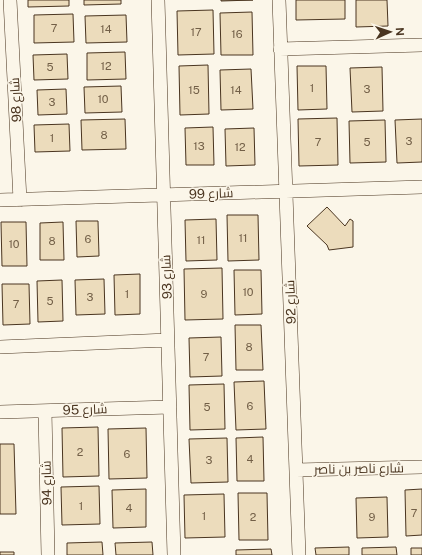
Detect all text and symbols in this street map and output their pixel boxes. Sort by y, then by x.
north arrow [370,12,410,52]
house number: 7 [51,22,58,34]
house number: 14 [100,23,112,35]
house number: 17 [190,26,202,38]
text: N [394,27,406,36]
house number: 16 [231,28,243,40]
house number: 12 [100,60,112,72]
house number: 5 [46,61,54,73]
street label: شارع 98 [7,77,25,123]
house number: 1 [310,82,314,94]
house number: 3 [364,83,371,95]
house number: 15 [188,84,200,96]
house number: 14 [230,84,242,96]
house number: 10 [97,93,109,105]
house number: 3 [49,96,56,108]
house number: 8 [100,129,108,141]
house number: 1 [50,132,54,144]
house number: 3 [406,135,413,147]
house number: 7 [315,136,322,148]
house number: 5 [363,136,371,148]
house number: 13 [193,140,205,152]
house number: 12 [234,141,246,153]
street label: شارع 99 [189,185,234,203]
house number: 11 [239,232,247,244]
house number: 6 [85,233,92,245]
house number: 11 [197,234,205,246]
house number: 8 [48,235,56,247]
house number: 10 [8,238,20,250]
street label: شارع 93 [158,254,176,300]
street label: شارع 92 [282,280,300,324]
house number: 10 [242,286,254,298]
house number: 1 [125,288,129,300]
house number: 9 [201,288,208,300]
house number: 3 [87,291,94,303]
house number: 5 [46,295,54,307]
house number: 7 [13,298,20,310]
house number: 8 [245,341,253,353]
house number: 7 [203,351,210,363]
house number: 6 [247,400,254,412]
street label: شارع 95 [62,401,108,419]
house number: 5 [203,401,211,413]
house number: 2 [77,446,84,458]
house number: 6 [124,448,131,460]
house number: 4 [247,453,254,465]
house number: 3 [206,454,213,466]
street label: شارع ناصر بن ناصر [313,460,404,478]
street label: شارع 94 [39,461,55,505]
house number: 1 [79,500,83,512]
house number: 4 [126,502,133,514]
house number: 7 [411,507,418,519]
house number: 1 [202,510,206,522]
house number: 2 [250,511,257,523]
house number: 9 [369,511,376,523]

